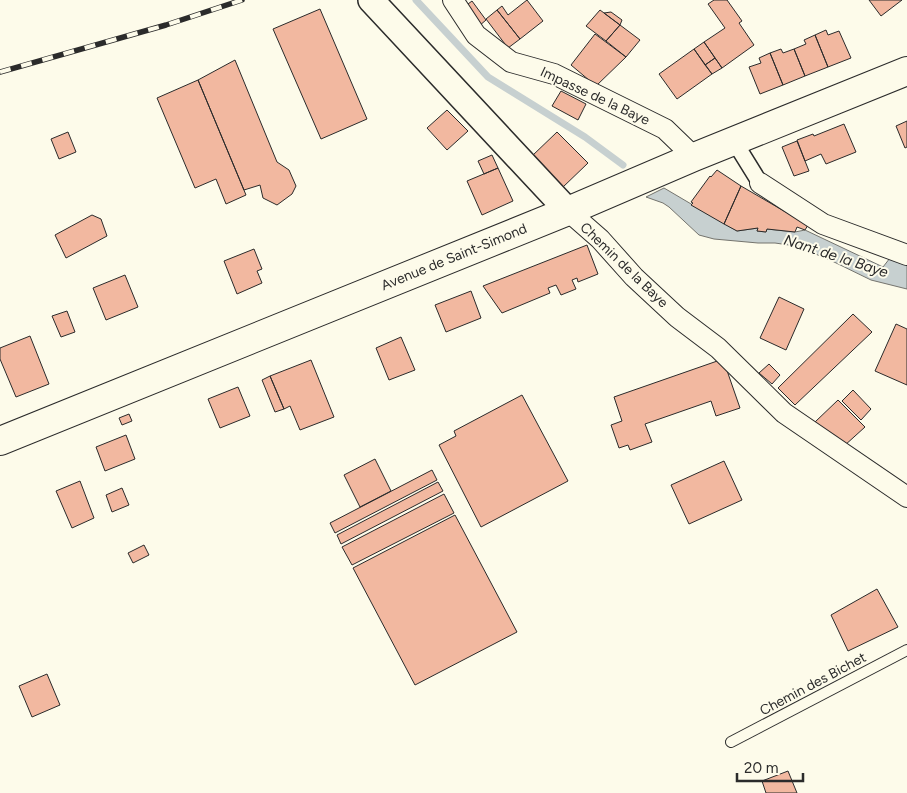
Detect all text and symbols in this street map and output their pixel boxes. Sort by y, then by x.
street label: Impasse de la Baye [538,63,653,129]
street label: Chemin de la Baye [577,219,672,311]
street label: Avenue de Saint-Simond [379,220,529,294]
water label: Nant de la Baye [782,231,890,281]
street label: Chemin des Bichet [757,649,869,719]
scale bar [737,750,803,782]
text: 20 m [744,759,778,777]

